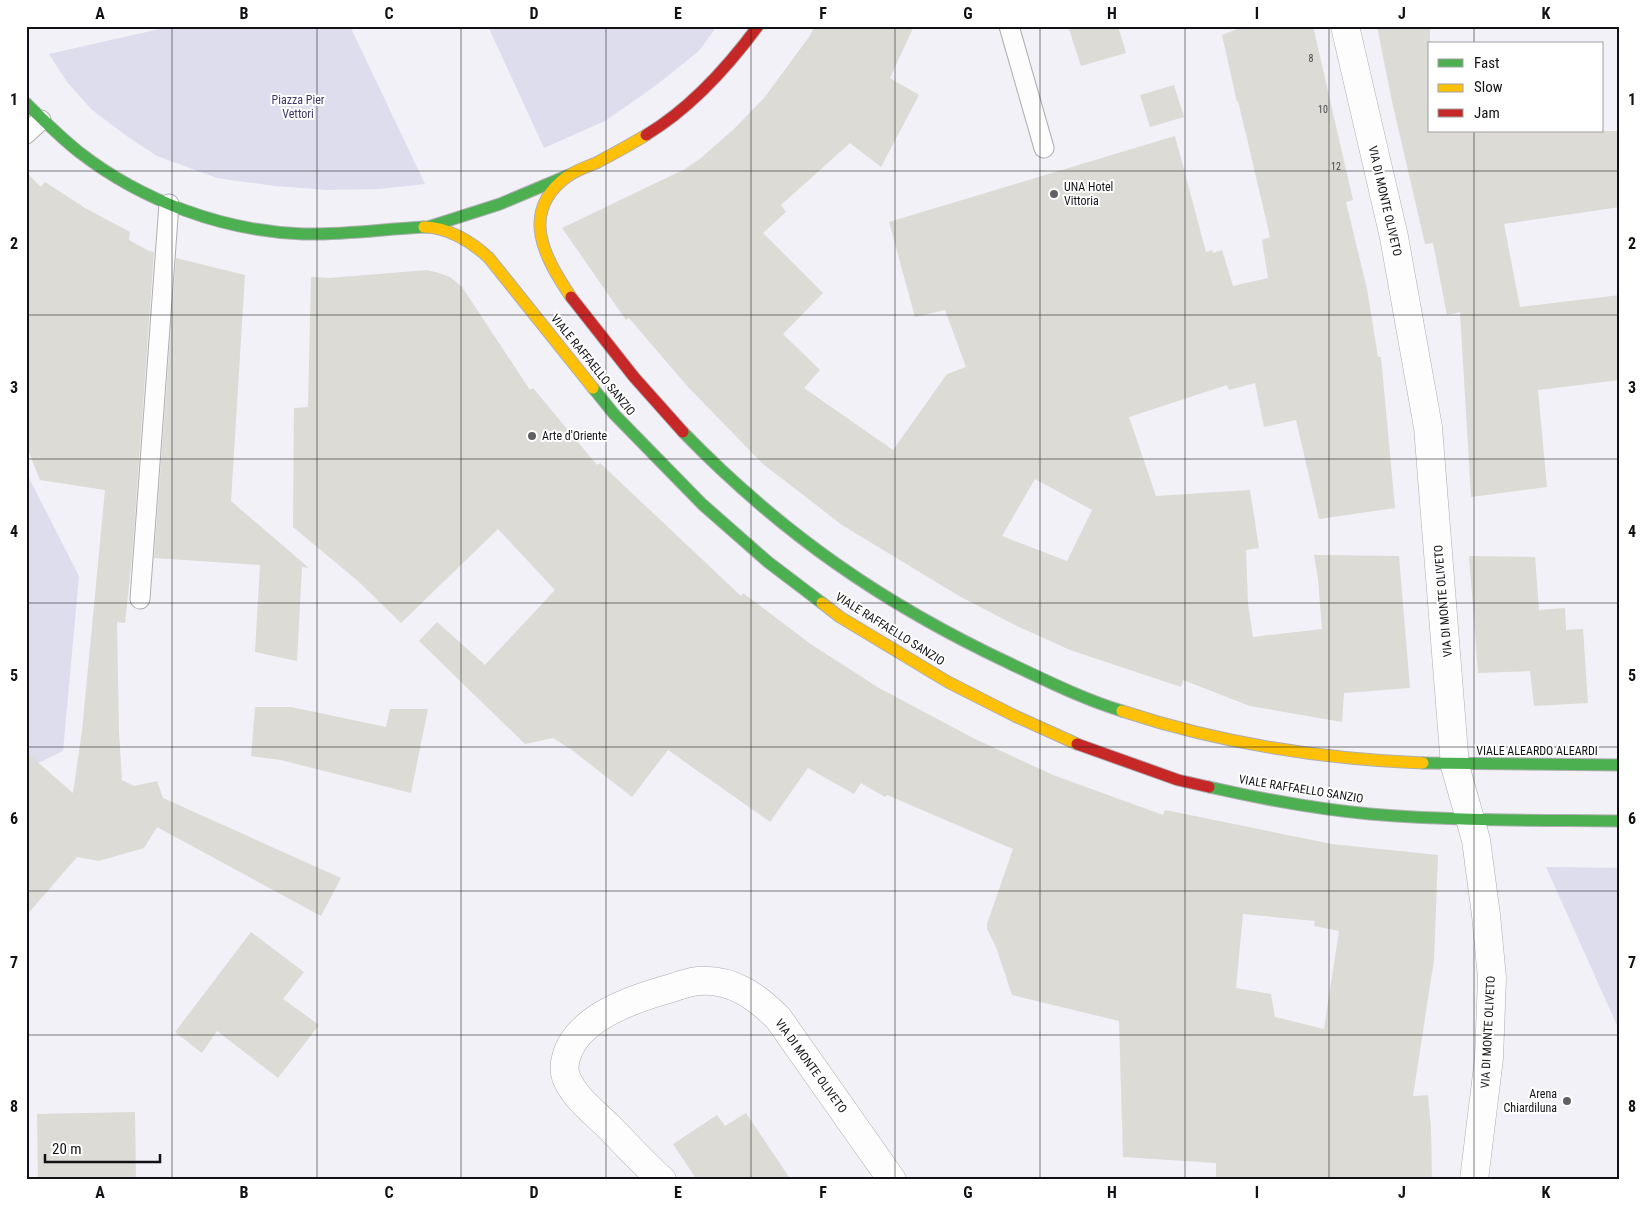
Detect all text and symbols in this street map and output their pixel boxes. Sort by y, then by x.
text: A [95,4,105,23]
text: B [240,4,249,23]
text: C [384,4,394,23]
text: D [529,4,539,23]
text: E [674,4,682,23]
text: F [819,4,827,23]
text: G [963,4,973,23]
text: H [1107,4,1117,23]
text: I [1255,4,1259,23]
text: J [1398,4,1406,23]
text: K [1542,4,1551,23]
legend [1428,42,1604,132]
house number: 8 [1309,53,1314,64]
text: Fast [1474,54,1499,72]
text: Slow [1474,78,1503,96]
text: 1 [10,90,18,109]
text: 1 [1628,90,1636,109]
park label: Piazza Pier Vettori [272,93,325,121]
house number: 10 [1318,104,1328,115]
text: Jam [1474,104,1500,122]
street label: VIA DI MONTE OLIVETO [1366,145,1404,257]
house number: 12 [1331,161,1341,172]
place label: UNA Hotel Vittoria [1064,180,1113,208]
marker: UNA Hotel Vittoria [1048,188,1060,200]
text: 2 [10,234,18,253]
text: 2 [1628,234,1636,253]
street label: VIALE RAFFAELLO SANZIO [548,312,638,418]
text: 3 [10,378,18,397]
text: 3 [1628,378,1636,397]
place label: Arte d'Oriente [542,429,607,443]
marker: Arte d'Oriente [526,430,538,442]
text: 4 [10,522,18,541]
text: 4 [1628,522,1636,541]
street label: VIA DI MONTE OLIVETO [1431,544,1455,658]
street label: VIALE RAFFAELLO SANZIO [833,590,947,668]
text: 5 [10,666,18,685]
text: 5 [1628,666,1636,685]
street label: VIALE ALEARDO ALEARDI [1476,744,1598,758]
street label: VIALE RAFFAELLO SANZIO [1238,772,1364,806]
text: 6 [10,809,18,828]
text: 6 [1628,809,1636,828]
text: 7 [10,953,18,972]
text: 7 [1628,953,1636,972]
street label: VIA DI MONTE OLIVETO [1478,975,1498,1089]
street label: VIA DI MONTE OLIVETO [772,1016,850,1116]
place label: Arena Chiardiluna [1504,1087,1557,1115]
marker: Arena Chiardiluna [1561,1095,1573,1107]
text: 8 [10,1097,18,1116]
text: 8 [1628,1097,1636,1116]
scale bar [45,1131,160,1163]
text: 20 m [52,1140,82,1158]
text: A [95,1183,105,1202]
text: B [240,1183,249,1202]
text: C [384,1183,394,1202]
text: D [529,1183,539,1202]
text: E [674,1183,682,1202]
text: F [819,1183,827,1202]
text: G [963,1183,973,1202]
text: H [1107,1183,1117,1202]
text: I [1255,1183,1259,1202]
text: J [1398,1183,1406,1202]
text: K [1542,1183,1551,1202]

